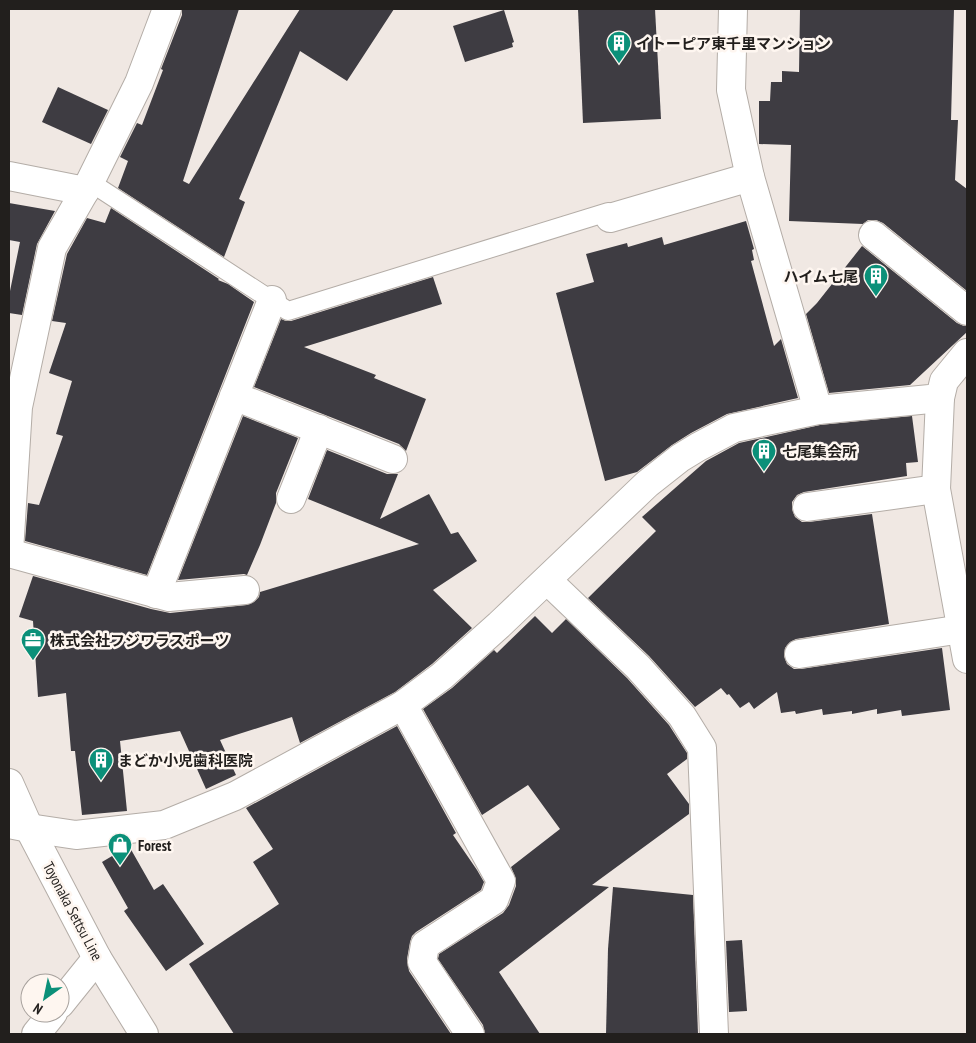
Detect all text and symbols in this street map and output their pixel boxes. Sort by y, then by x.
building icon: イトーピア東千里マンション [606,30,632,64]
place label: イトーピア東千里マンション [636,34,831,53]
building icon: ハイム七尾 [863,263,889,297]
place label: ハイム七尾 [784,267,858,286]
building icon: 七尾集会所 [751,438,777,472]
place label: 七尾集会所 [782,442,857,461]
office icon: 株式会社フジワラスポーツ [20,627,46,661]
place label: 株式会社フジワラスポーツ [50,631,229,650]
building icon: まどか小児歯科医院 [88,747,114,781]
place label: まどか小児歯科医院 [118,751,253,770]
shop icon: Forest [107,832,133,866]
place label: Forest [138,836,172,855]
street label: Toyonaka Settsu Line [39,858,107,964]
north arrow [20,973,70,1023]
text: N [30,999,46,1019]

